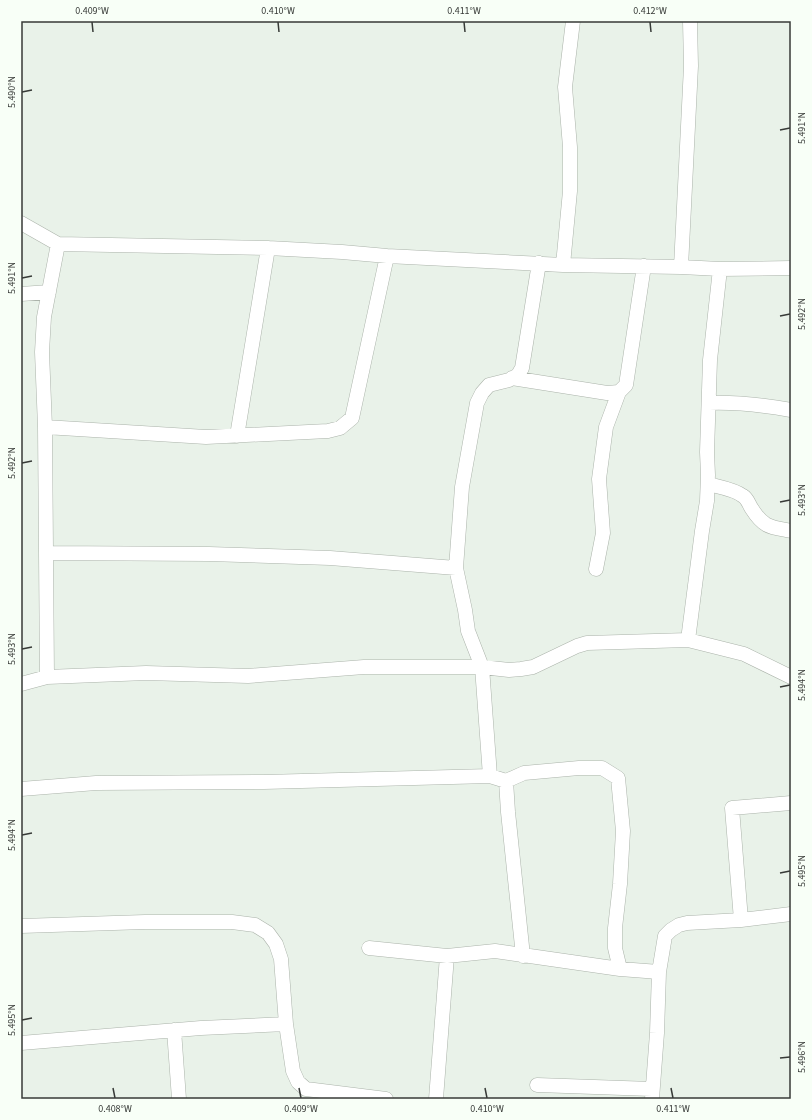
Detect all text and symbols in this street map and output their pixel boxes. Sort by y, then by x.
text: 0.409°W [75,4,109,18]
text: 0.410°W [261,4,295,18]
text: 0.411°W [447,4,481,18]
text: 0.412°W [633,4,667,18]
text: 5.490°N [5,76,19,108]
text: 5.491°N [795,112,809,144]
text: 5.491°N [5,262,19,294]
text: 5.492°N [795,298,809,330]
text: 5.492°N [5,447,19,479]
text: 5.493°N [795,484,809,516]
text: 5.493°N [5,633,19,665]
text: 5.494°N [795,669,809,701]
text: 5.494°N [5,819,19,851]
text: 5.495°N [795,855,809,887]
text: 5.495°N [5,1004,19,1036]
text: 5.496°N [795,1041,809,1073]
text: 0.408°W [98,1102,132,1116]
text: 0.409°W [284,1102,318,1116]
text: 0.410°W [470,1102,504,1116]
text: 0.411°W [656,1102,690,1116]

